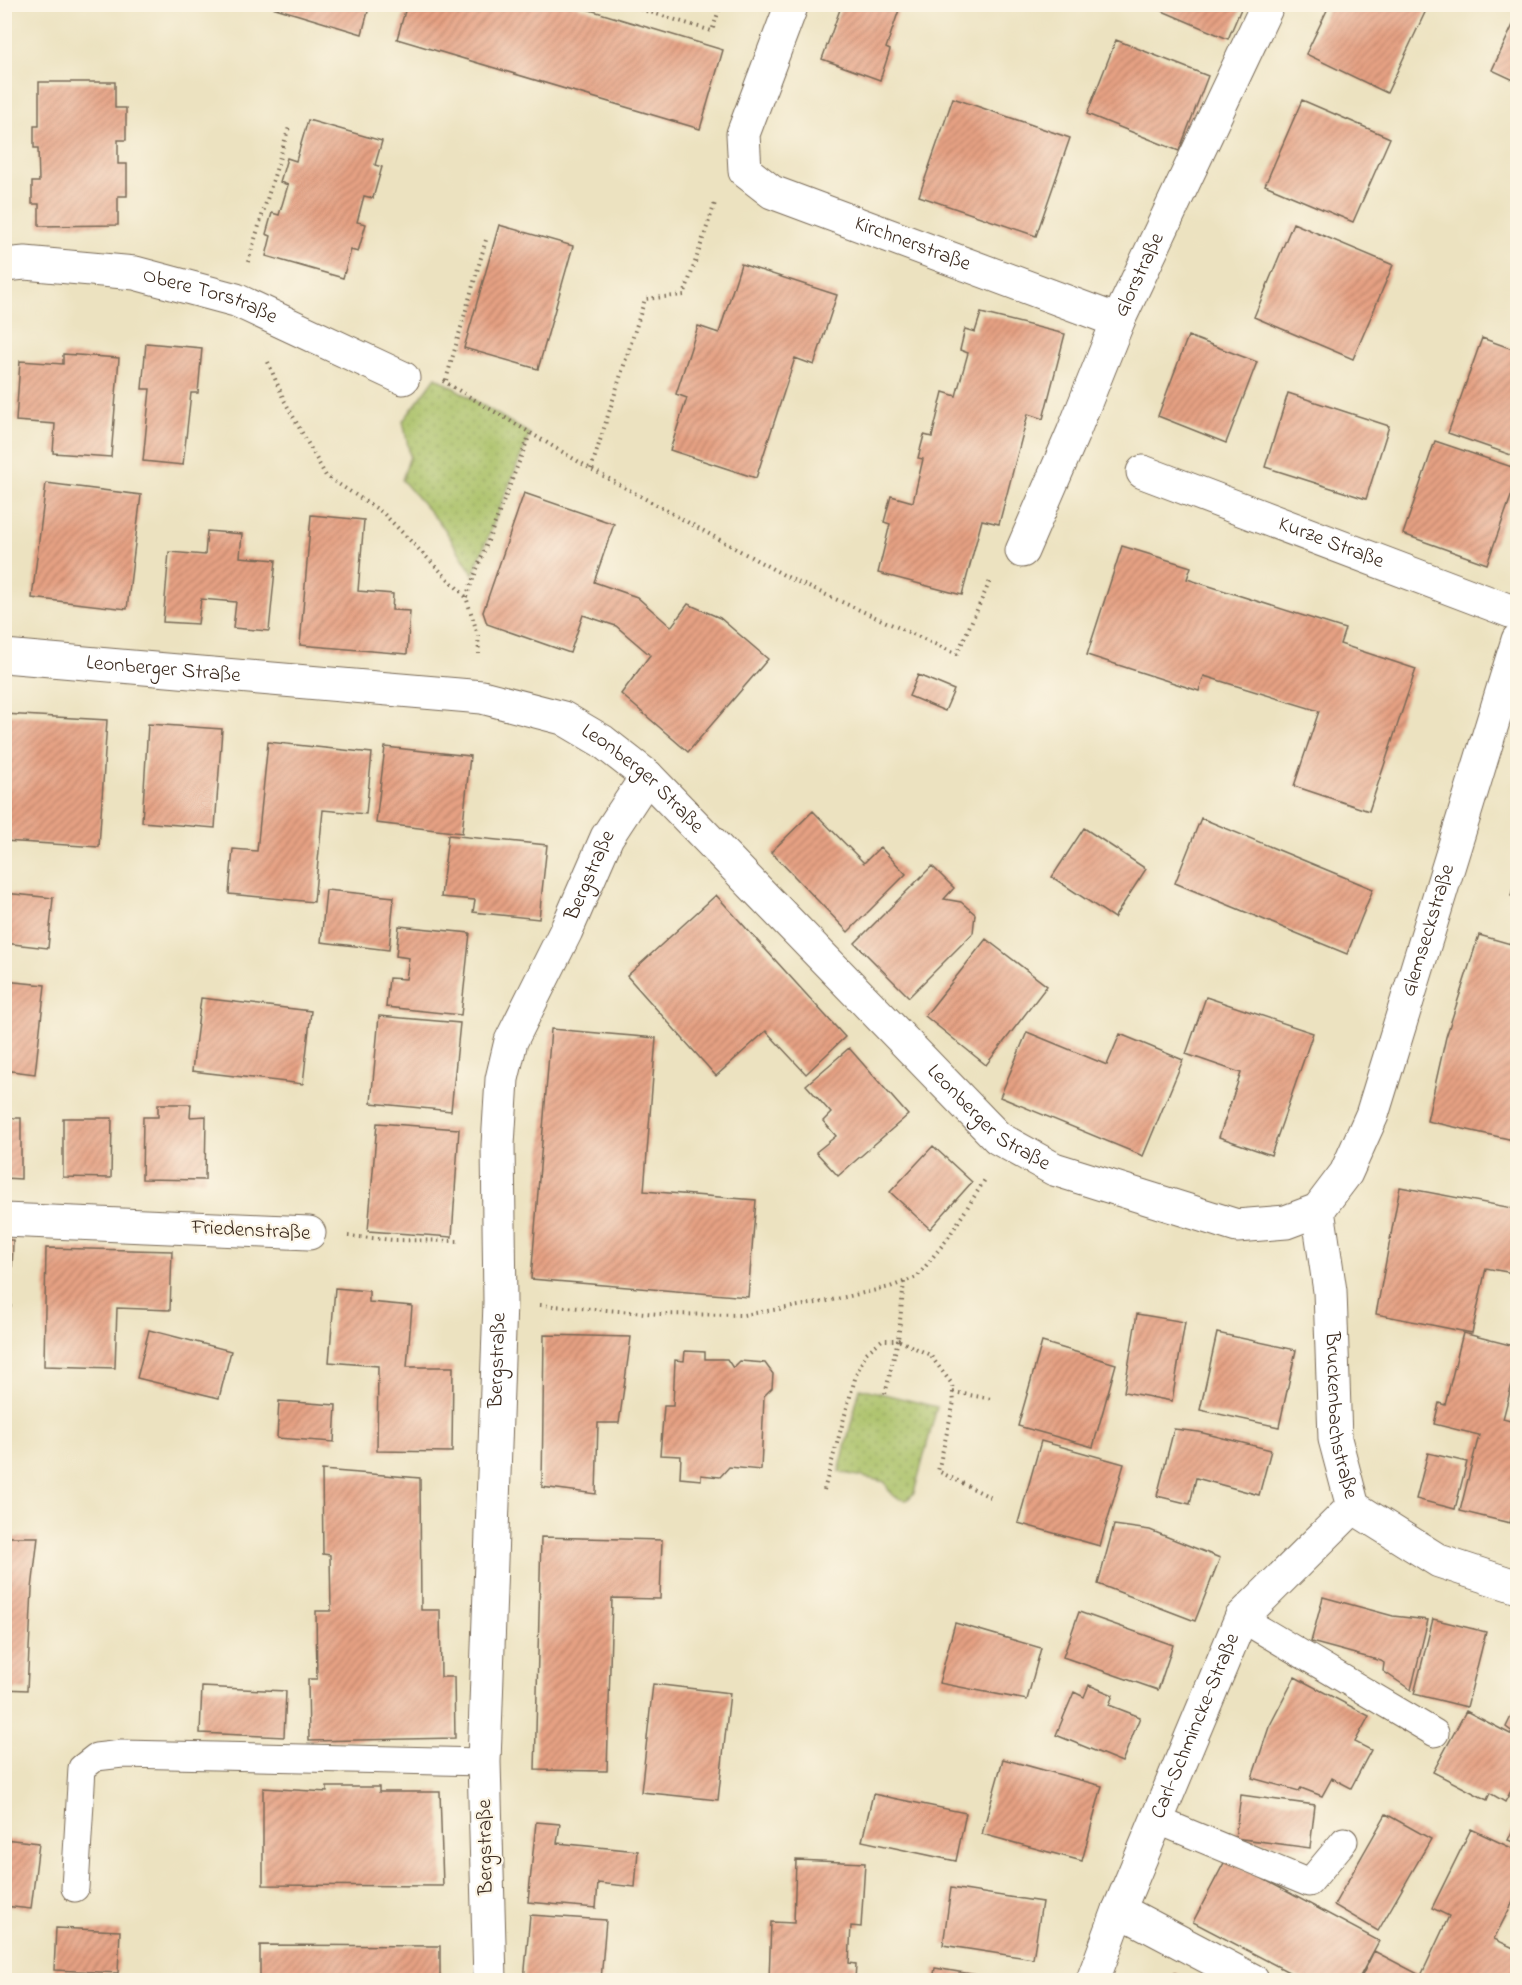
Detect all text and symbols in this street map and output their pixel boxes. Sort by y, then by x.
street label: Kirchnerstraße [850,209,975,280]
street label: Glorstraße [1107,227,1173,322]
street label: Obere Torstraße [139,261,283,332]
street label: Kurze Straße [1274,510,1389,577]
street label: Leonberger Straße [85,648,242,691]
street label: Leonberger Straße [575,717,711,841]
street label: Bergstraße [557,824,623,926]
street label: Glemseckstraße [1394,860,1463,1000]
street label: Leonberger Straße [919,1058,1056,1179]
street label: Friedenstraße [190,1213,312,1249]
street label: Bergstraße [481,1311,515,1410]
street label: Bruckenbachstraße [1316,1330,1365,1503]
street label: Carl-Schmincke-Straße [1144,1628,1248,1824]
street label: Bergstraße [470,1798,504,1896]

